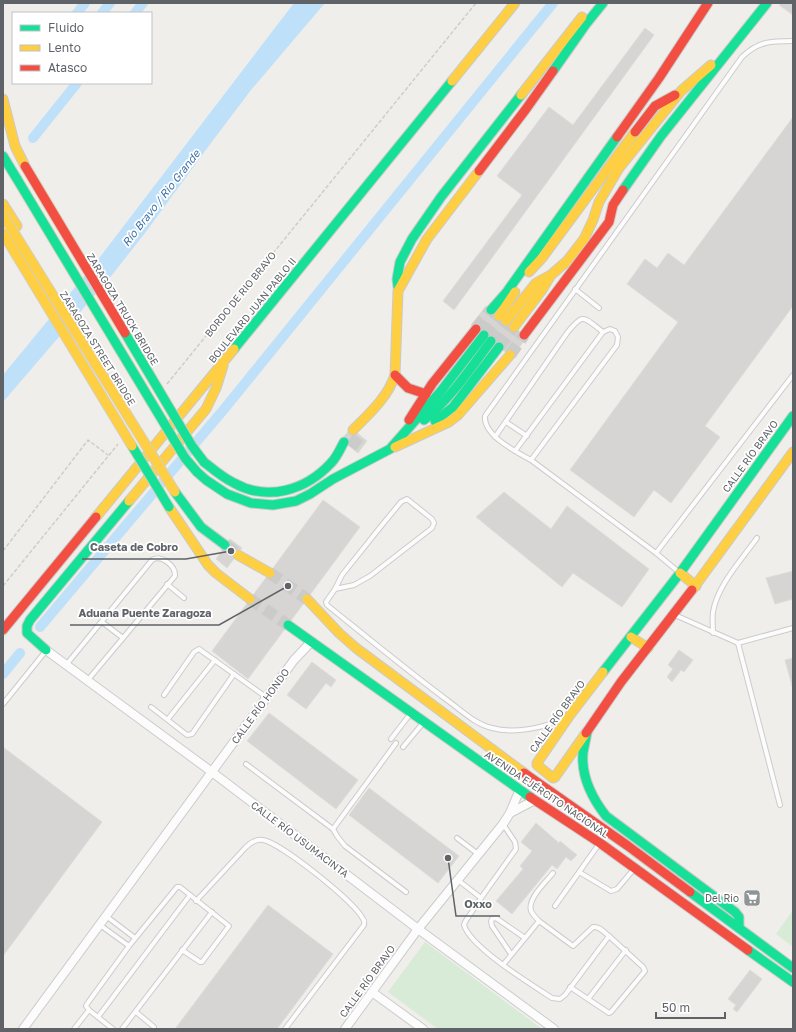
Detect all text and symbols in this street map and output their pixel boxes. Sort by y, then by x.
legend [12,12,152,84]
text: Fluido [48,20,84,35]
text: Lento [48,40,81,55]
text: Atasco [48,60,87,75]
water label: Río Bravo / Rio Grande [119,146,204,249]
street label: BORDO DE RIO BRAVO [202,249,278,339]
street label: ZARAGOZA TRUCK BRIDGE [85,251,161,367]
street label: BOULEVARD JUAN PABLO II [206,255,298,365]
street label: ZARAGOZA STREET BRIDGE [58,289,138,407]
street label: CALLE RÍO BRAVO [720,418,780,494]
callout: Caseta de Cobro [82,536,186,559]
text: Caseta de Cobro [90,540,179,553]
callout: Aduana Puente Zaragoza [70,602,219,625]
text: Aduana Puente Zaragoza [79,606,212,619]
street label: CALLE RÍO HONDO [229,666,291,746]
street label: CALLE RÍO BRAVO [527,678,587,754]
street label: AVENIDA EJÉRCITO NACIONAL [483,748,612,840]
street label: CALLE RÍO USUMACINTA [249,798,351,880]
supermarket icon: Del Rio [742,888,762,908]
place label: Del Rio [705,892,739,904]
callout: Oxxo [456,893,500,916]
text: Oxxo [464,897,492,910]
street label: CALLE RÍO BRAVO [337,943,397,1019]
scale bar [656,994,725,1020]
text: 50 m [662,1000,690,1015]

